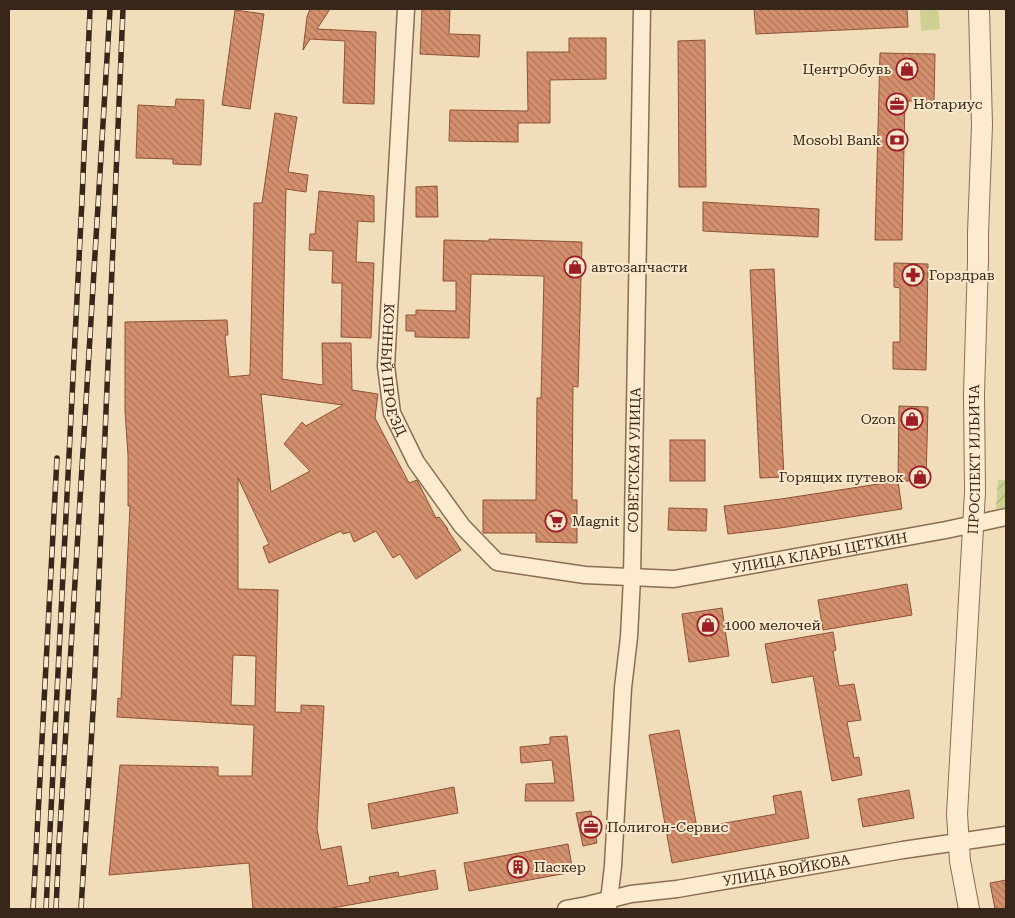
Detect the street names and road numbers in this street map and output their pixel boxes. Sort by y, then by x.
street label: КОННЫЙ ПРОЕЗД [377,303,410,438]
street label: ПРОСПЕКТ ИЛЬИЧА [965,384,983,535]
street label: СОВЕТСКАЯ УЛИЦА [625,387,643,533]
street label: УЛИЦА КЛАРЫ ЦЕТКИН [731,529,909,576]
street label: УЛИЦА ВОЙКОВА [722,851,851,889]

